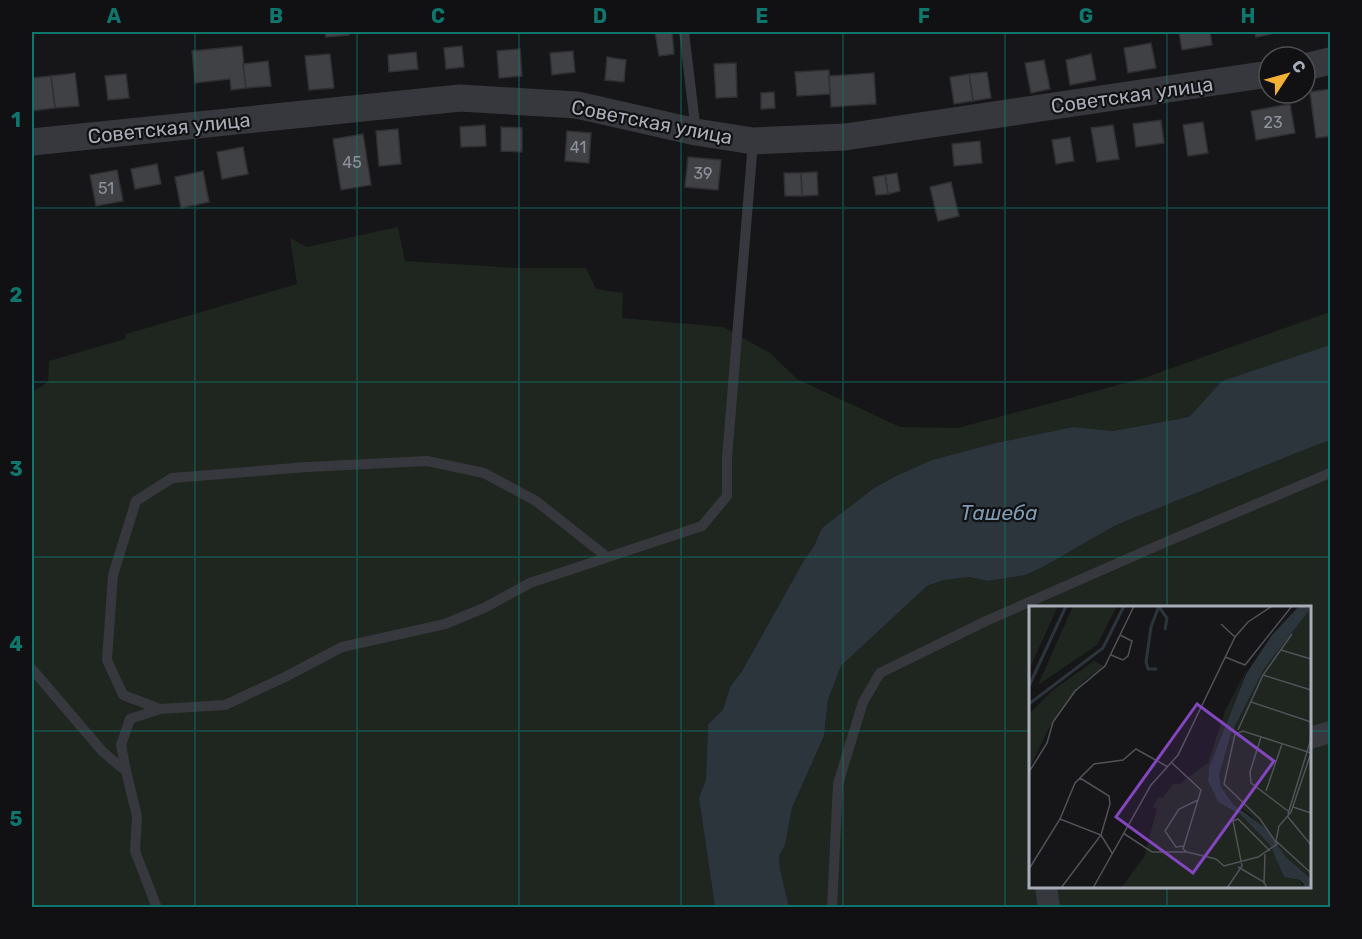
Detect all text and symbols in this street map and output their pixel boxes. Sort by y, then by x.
text: A [107,4,122,28]
text: B [269,4,283,28]
text: C [431,4,445,28]
text: D [593,4,607,28]
text: E [756,4,768,28]
text: F [918,4,930,28]
text: G [1079,4,1093,28]
text: H [1241,4,1255,28]
north arrow [1257,45,1317,105]
text: С [1288,56,1310,77]
street label: Советская улица [1049,72,1215,118]
street label: Советская улица [569,95,735,149]
text: 1 [11,108,21,132]
street label: Советская улица [86,108,252,148]
house number: 23 [1263,113,1283,132]
house number: 41 [570,138,586,157]
house number: 45 [342,153,362,172]
house number: 39 [693,164,713,183]
house number: 51 [98,179,114,198]
text: 2 [10,283,23,307]
text: 3 [9,457,23,481]
water label: Ташеба [960,500,1038,525]
inset map [1029,606,1311,888]
text: 4 [9,632,23,656]
text: 5 [10,807,23,831]

